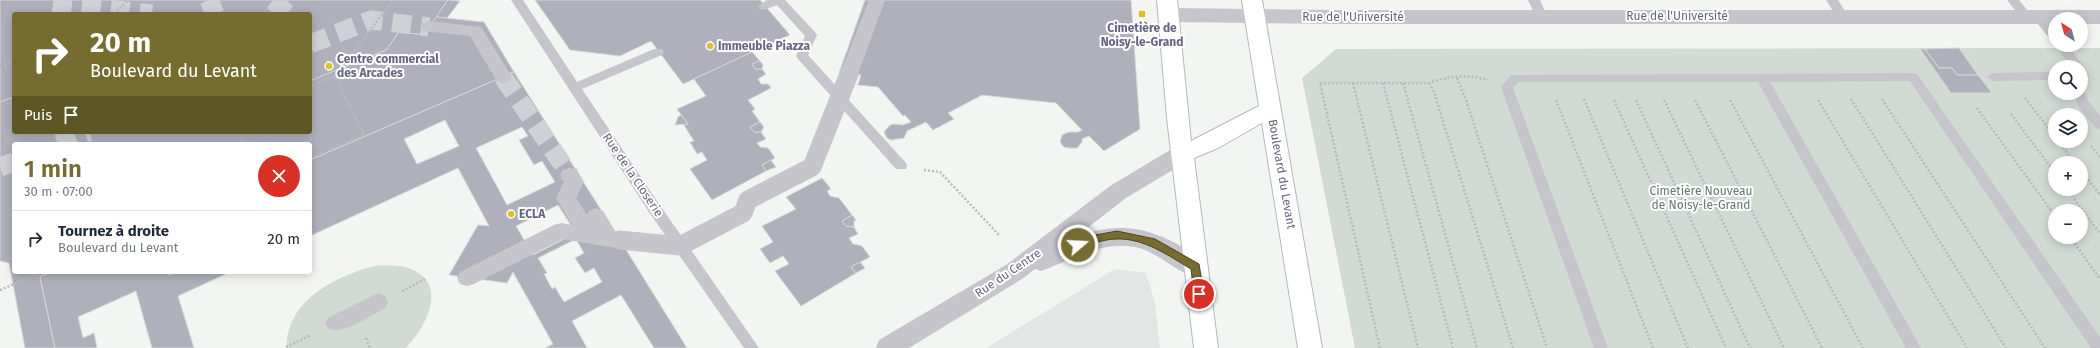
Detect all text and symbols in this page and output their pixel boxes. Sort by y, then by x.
marker: Cimetière de Noisy-le-Grand [1137,9,1147,19]
street label: Rue de l'Université [1626,9,1728,23]
street label: Rue de l'Université [1302,10,1404,24]
north arrow [2048,12,2088,52]
map controls [2048,12,2088,244]
place label: Cimetière de Noisy-le-Grand [1101,21,1183,49]
text: 20 m [90,26,151,59]
icon: right [24,28,76,80]
place label: Immeuble Piazza [718,39,810,53]
marker: Immeuble Piazza [705,41,715,51]
place label: Centre commercial des Arcades [337,52,439,80]
text: Boulevard du Levant [90,60,257,82]
button: search [2048,60,2088,100]
marker: Centre commercial des Arcades [324,61,334,71]
icon: arrive [60,104,82,126]
text: Puis [24,106,52,124]
button: layers [2048,108,2088,148]
street label: Boulevard du Levant [1265,118,1299,231]
street label: Rue de la Closerie [600,131,666,219]
text: 1 min [24,155,82,183]
button: close [258,155,300,197]
button: + [2048,156,2088,196]
text: 30 m · 07:00 [24,184,93,199]
park label: Cimetière Nouveau de Noisy-le-Grand [1649,184,1753,212]
button: − [2048,204,2088,244]
place label: ECLA [519,207,546,221]
marker: ECLA [506,209,516,219]
text: Tournez à droite [58,222,169,240]
position arrow [1057,224,1099,266]
icon: right [24,228,46,250]
text: 20 m [267,230,300,248]
text: Boulevard du Levant [58,240,178,255]
street label: Rue du Centre [972,246,1044,300]
pin [1182,277,1216,311]
icon: arrive [1188,283,1210,305]

